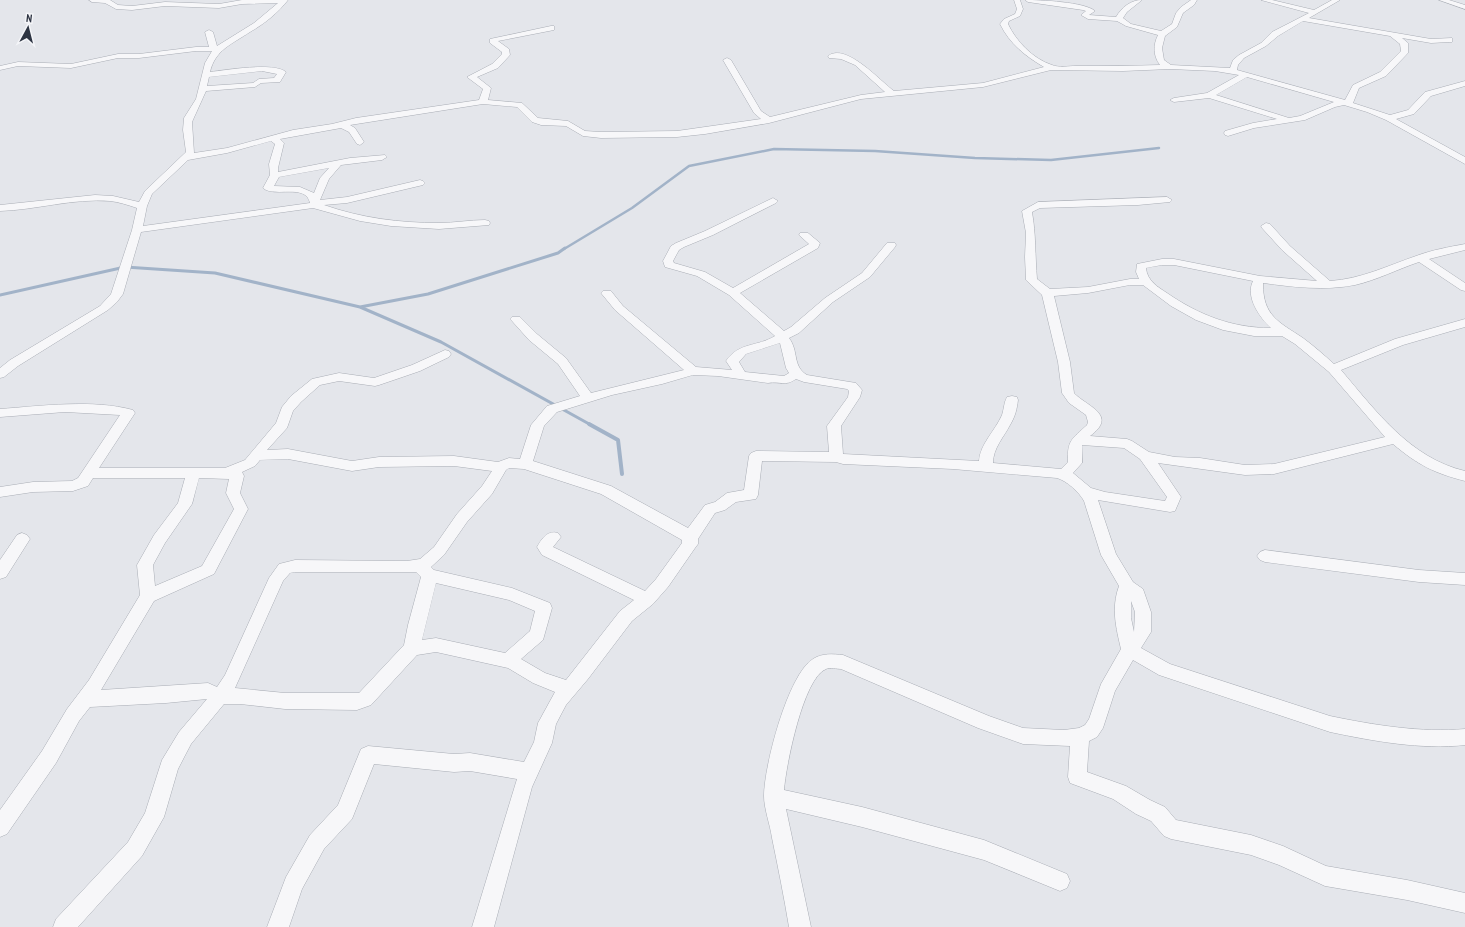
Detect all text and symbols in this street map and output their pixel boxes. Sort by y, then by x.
north arrow [8,8,48,48]
text: N [25,11,33,25]

